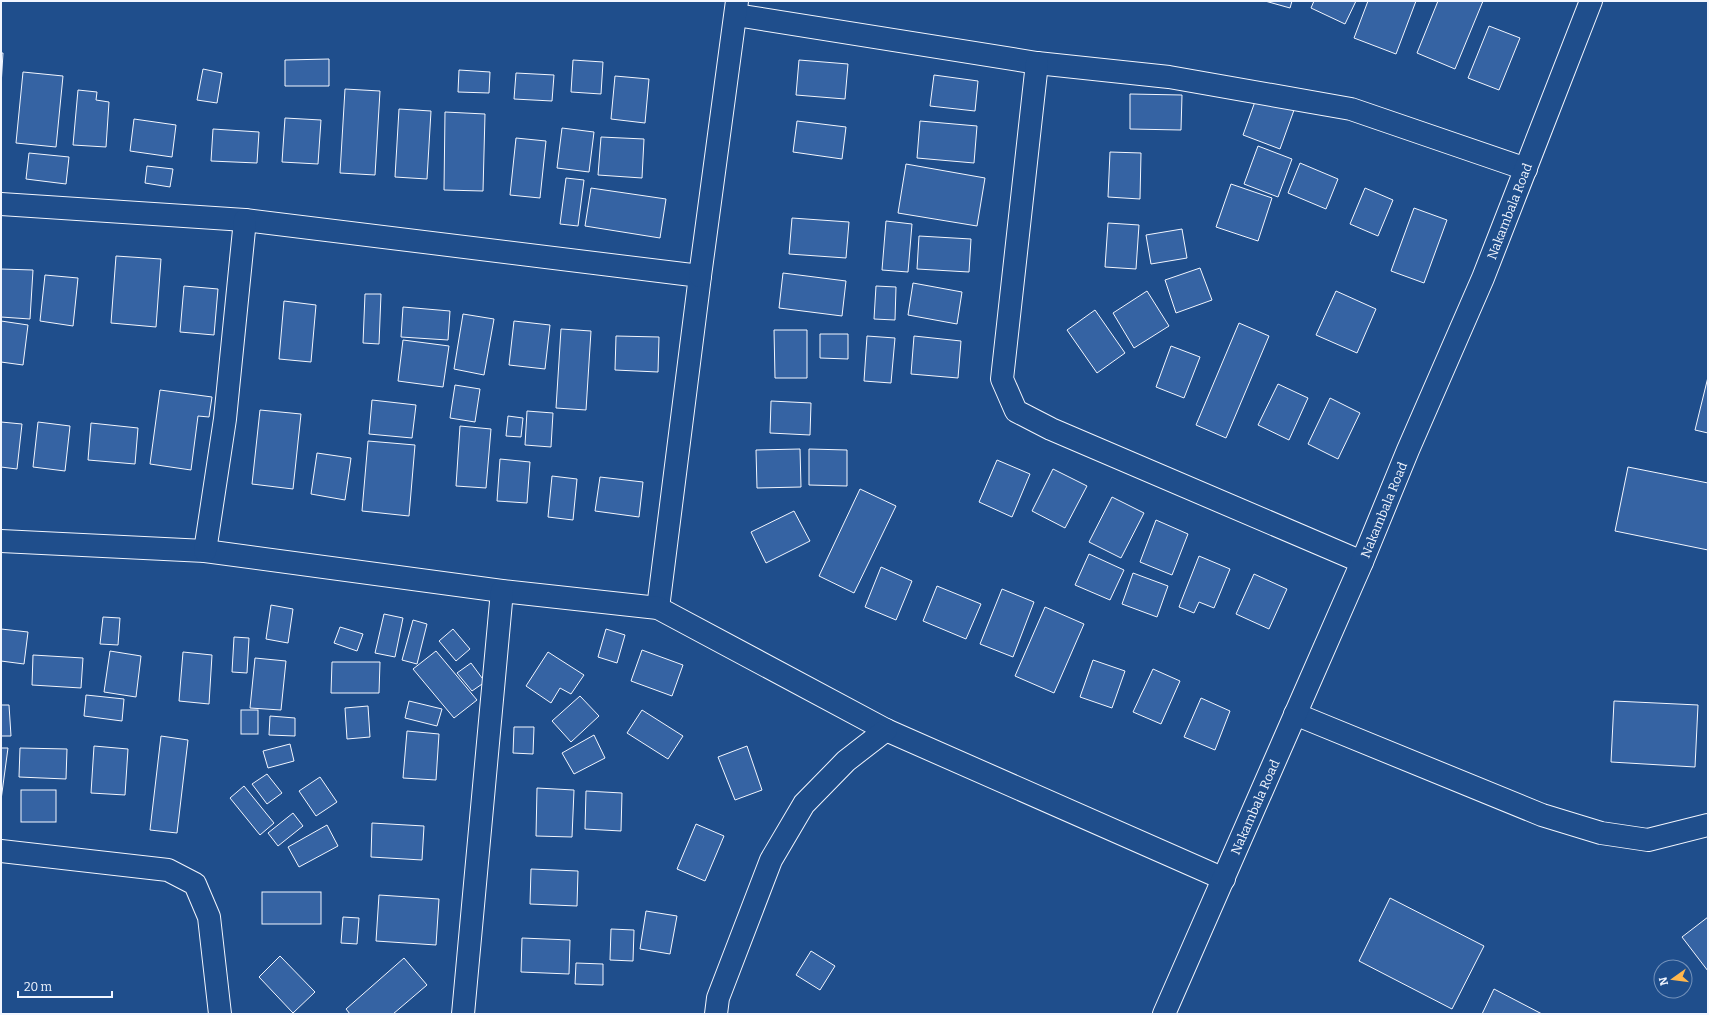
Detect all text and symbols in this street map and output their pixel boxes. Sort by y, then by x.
street label: Nakambala Road [1484,160,1535,261]
street label: Nakambala Road [1357,459,1410,560]
street label: Nakambala Road [1227,757,1282,857]
north arrow [1653,959,1693,999]
scale bar [18,973,112,999]
text: N [1656,975,1671,987]
text: 20 m [24,980,53,994]

